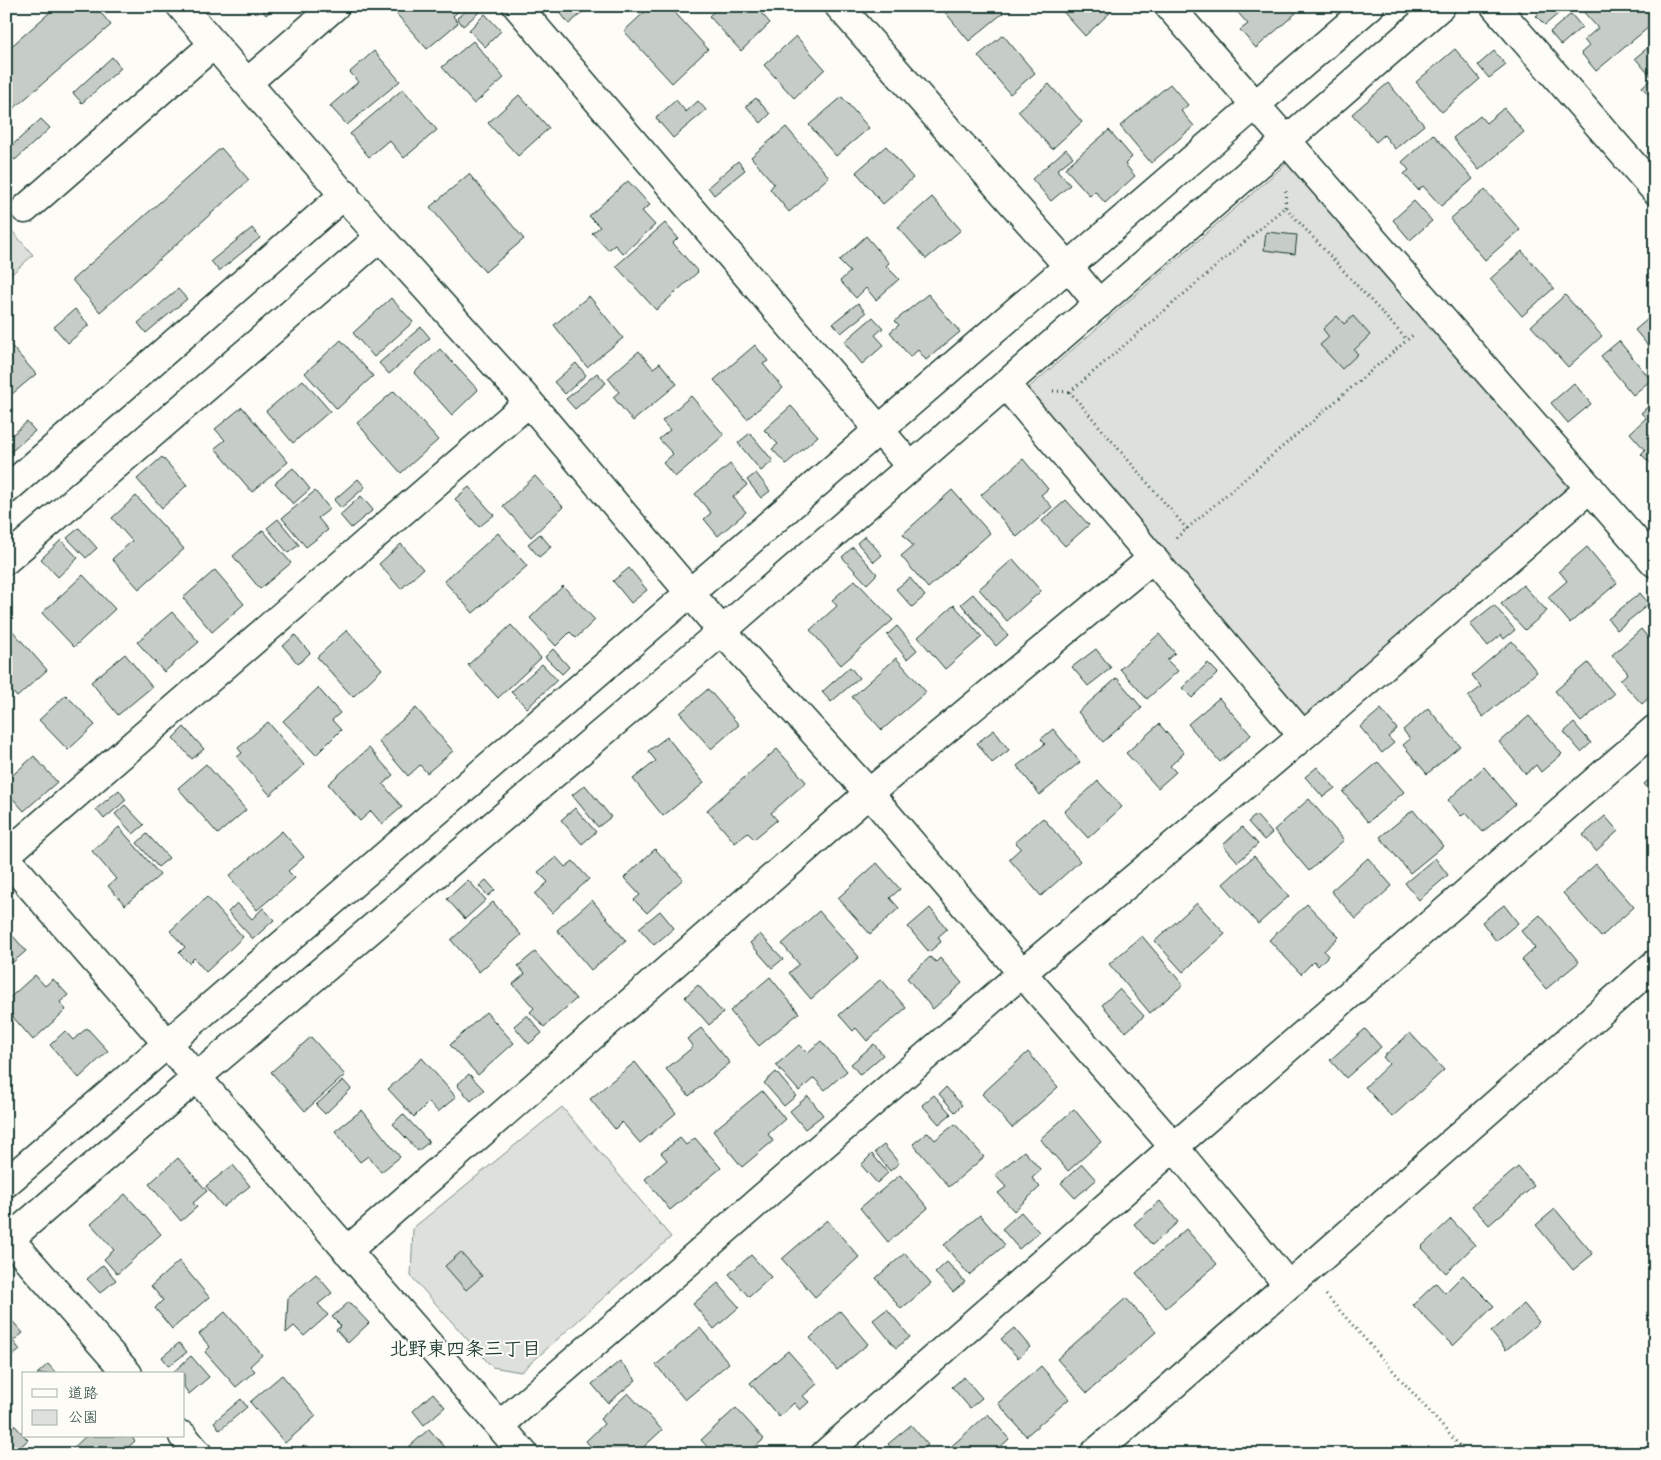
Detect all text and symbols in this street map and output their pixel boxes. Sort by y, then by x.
district label: 北野東四条三丁目 [389,1338,541,1365]
legend [22,1372,185,1438]
text: 道路 [68,1384,98,1406]
text: 公園 [68,1408,98,1430]

